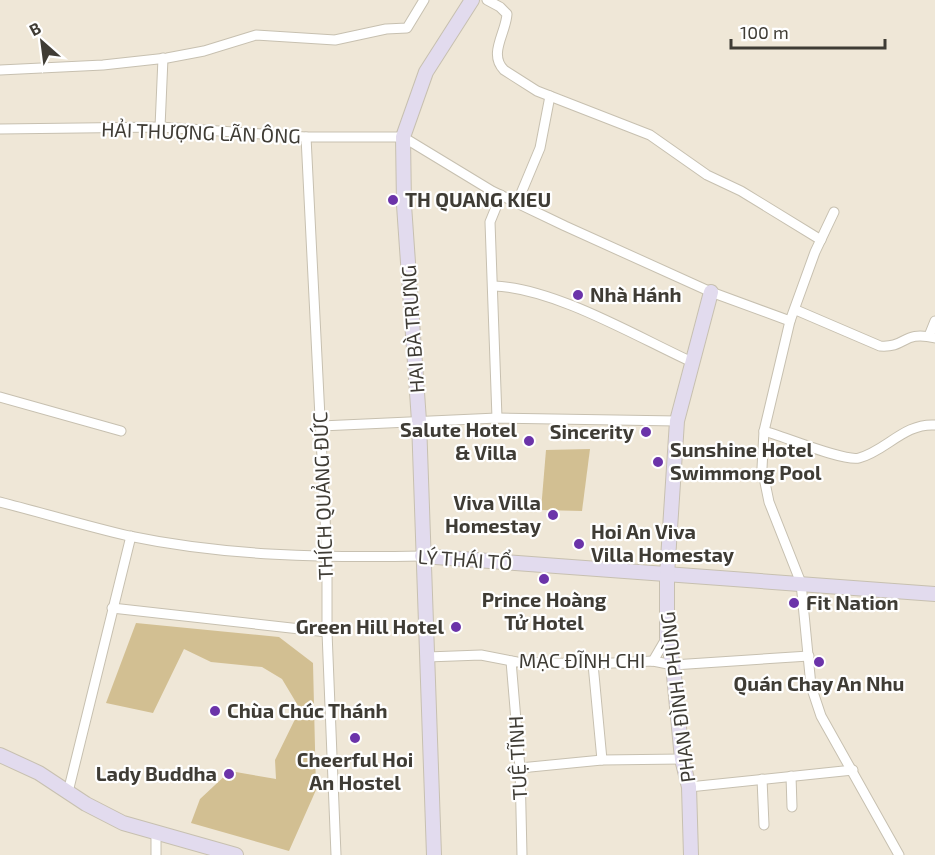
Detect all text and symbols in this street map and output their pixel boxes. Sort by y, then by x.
north arrow [12,12,72,72]
scale bar [731,12,886,50]
text: B [26,18,44,39]
text: 100 m [740,21,789,43]
street label: HẢI THƯỢNG LÃN ÔNG [101,117,301,147]
place label: TH QUANG KIEU [405,187,551,212]
marker: TH QUANG KIEU [386,193,400,207]
street label: HAI BÀ TRƯNG [396,264,428,394]
place label: Nhà Hánh [590,282,681,306]
marker: Nhà Hánh [571,288,585,302]
street label: THÍCH QUẢNG ĐỨC [307,412,337,581]
place label: Salute Hotel & Villa [400,417,517,464]
place label: Sincerity [550,419,635,444]
marker: Sincerity [639,425,653,439]
marker: Salute Hotel & Villa [522,434,536,448]
place label: Sunshine Hotel Swimmong Pool [670,437,822,484]
marker: Sunshine Hotel Swimmong Pool [651,455,665,469]
place label: Viva Villa Homestay [445,490,542,538]
marker: Viva Villa Homestay [546,508,560,522]
place label: Hoi An Viva Villa Homestay [591,519,735,567]
marker: Hoi An Viva Villa Homestay [572,537,586,551]
street label: LÝ THÁI TỔ [417,543,513,574]
marker: Prince Hoàng Tử Hotel [537,572,551,586]
place label: Prince Hoàng Tử Hotel [482,587,607,634]
place label: Fit Nation [806,590,899,614]
marker: Fit Nation [787,596,801,610]
street label: PHAN ĐÌNH PHÙNG [655,610,699,784]
place label: Green Hill Hotel [296,614,444,638]
marker: Green Hill Hotel [449,620,463,634]
street label: MẠC ĐĨNH CHI [519,648,645,672]
marker: Quán Chay An Nhu [812,655,826,669]
place label: Quán Chay An Nhu [734,671,904,696]
place label: Chùa Chúc Thánh [227,698,388,722]
marker: Chùa Chúc Thánh [208,704,222,718]
street label: TUỆ TĨNH [503,715,531,801]
marker: Cheerful Hoi An Hostel [348,731,362,745]
place label: Cheerful Hoi An Hostel [297,747,413,794]
place label: Lady Buddha [96,761,217,786]
marker: Lady Buddha [222,767,236,781]

